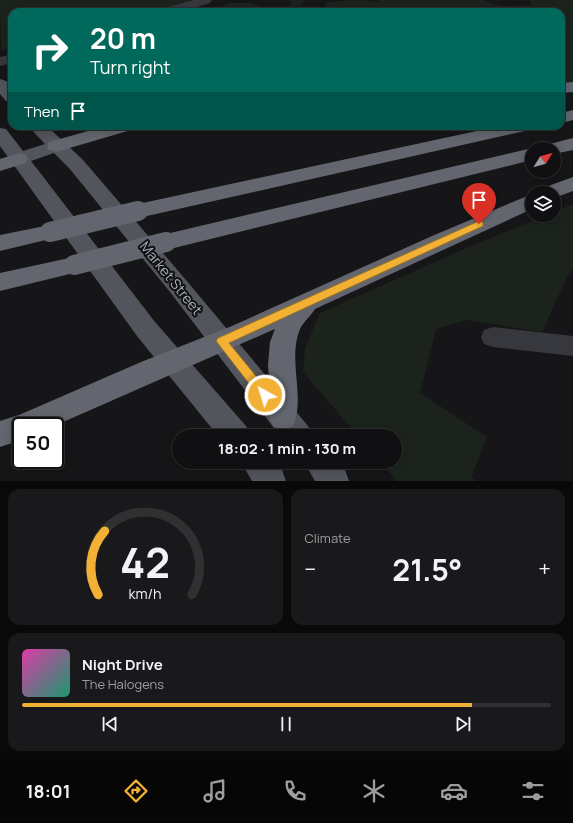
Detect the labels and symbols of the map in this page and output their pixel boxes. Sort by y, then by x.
north arrow [525,142,561,178]
pin [462,183,496,224]
street label: Market Street [136,237,207,319]
position arrow [244,374,286,416]
speed limit sign: 50 [12,417,64,469]

